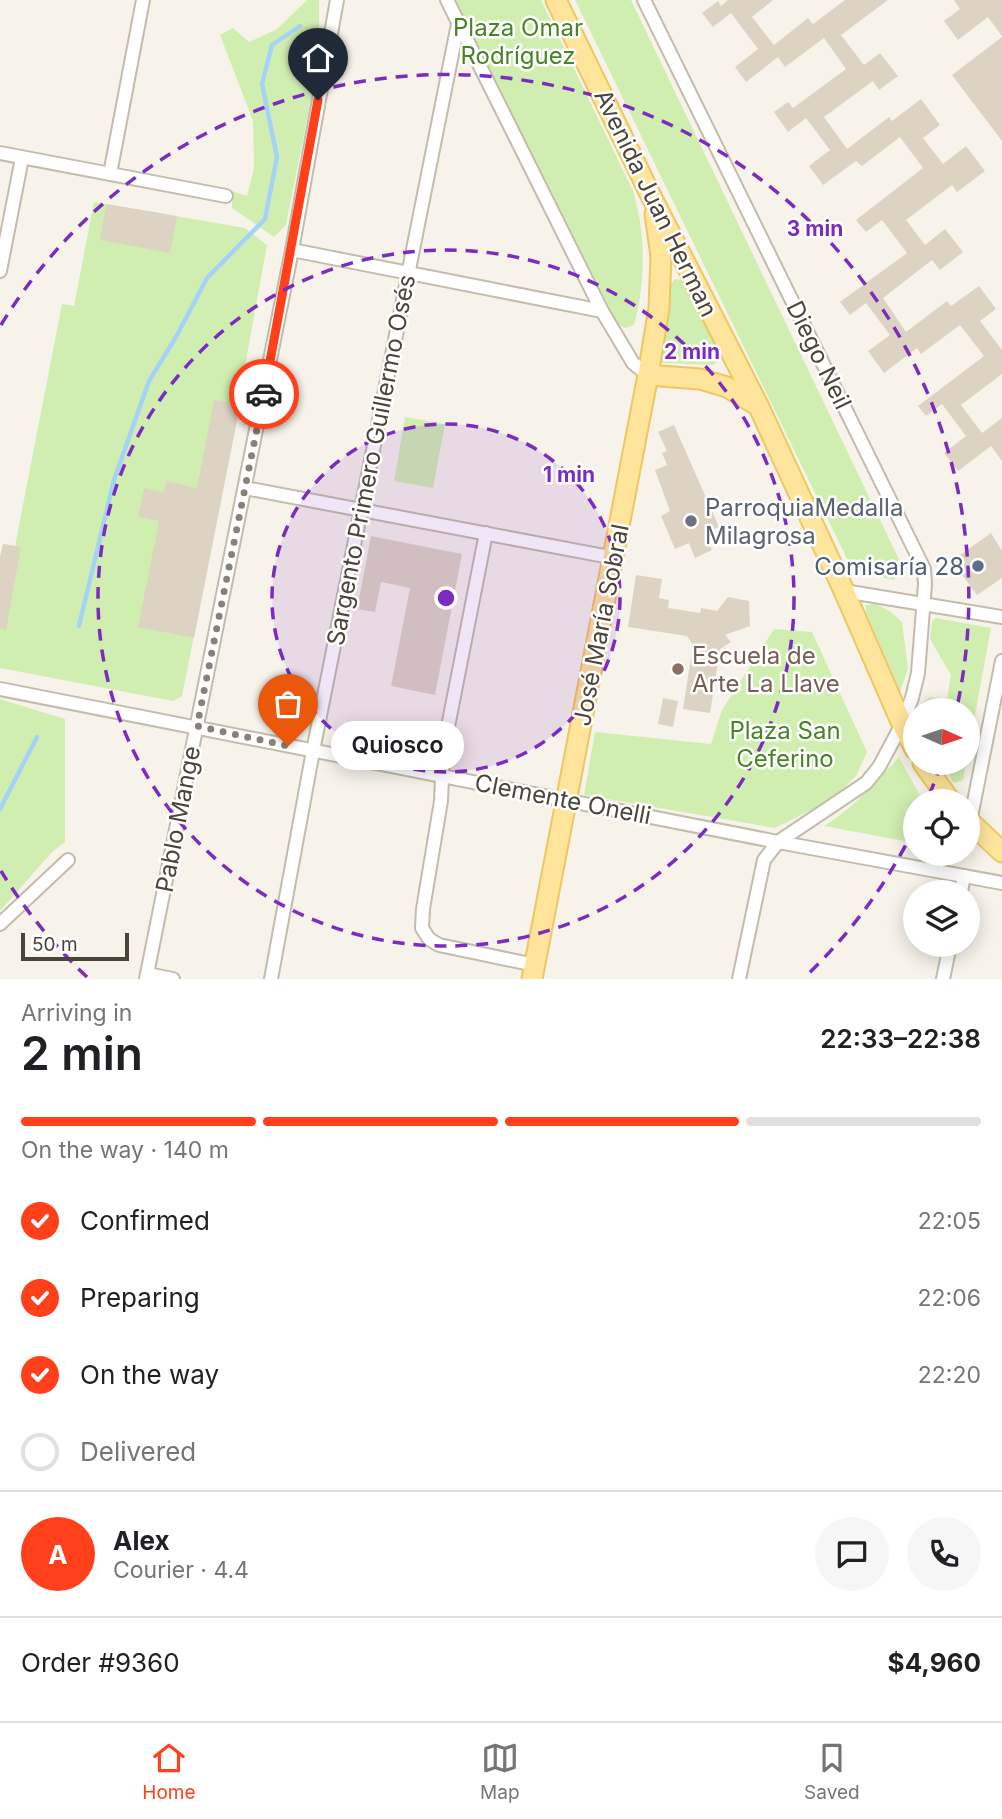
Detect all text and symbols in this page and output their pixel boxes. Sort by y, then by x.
park label: Plaza Omar Rodríguez [453,13,583,70]
pin [288,28,348,100]
icon: home [299,39,337,77]
street label: Avenida Juan Herman [588,85,724,321]
text: 3 min [787,216,843,241]
street label: Sargento Primero Guillermo Osés [321,272,421,648]
street label: Diego Neil [780,296,858,414]
text: 2 min [664,339,720,364]
courier [229,359,299,429]
icon: car [245,375,283,413]
text: 1 min [543,462,595,487]
place label: ParroquiaMedalla Milagrosa [705,493,903,550]
marker: ParroquiaMedalla Milagrosa [683,513,699,529]
street label: José María Sobral [567,522,635,728]
place label: Comisaría 28 [814,552,964,581]
marker: Comisaría 28 [970,558,986,574]
centre of rings [434,586,458,610]
place label: Escuela de Arte La Llave [692,641,840,698]
marker: Escuela de Arte La Llave [670,661,686,677]
pin [258,674,318,746]
icon: bag [269,685,307,723]
north arrow [903,698,980,775]
map controls [903,698,980,957]
park label: Plaza San Ceferino [729,716,841,773]
callout: Quiosco [330,722,463,770]
text: Quiosco [352,731,443,759]
street label: Pablo Mange [150,743,206,895]
street label: Clemente Onelli [472,768,654,830]
button: locate [903,789,980,866]
button: layers [903,880,980,957]
scale bar [21,930,130,962]
text: 50 m [32,933,78,956]
text: Arriving in [21,999,132,1027]
text: 22:33–22:38 [820,1023,981,1054]
text: 2 min [21,1025,143,1081]
text: On the way · 140 m [21,1136,229,1164]
icon: check [21,1202,59,1240]
text: Confirmed [80,1205,210,1236]
text: 22:05 [918,1207,981,1235]
icon: check [21,1279,59,1317]
text: Preparing [80,1282,200,1313]
text: 22:06 [918,1284,981,1312]
icon: check [21,1356,59,1394]
text: On the way [80,1359,219,1390]
text: 22:20 [918,1361,981,1389]
text: Delivered [80,1436,196,1467]
button: chat [815,1517,889,1591]
button: phone [907,1517,981,1591]
text: Alex [113,1525,170,1556]
text: A [48,1539,68,1570]
text: Courier · 4.4 [113,1556,249,1584]
text: Order #9360 [21,1647,180,1678]
text: $4,960 [888,1647,981,1678]
tab: Home [142,1739,196,1804]
tab: Map [480,1739,520,1804]
tab: Saved [804,1739,860,1804]

